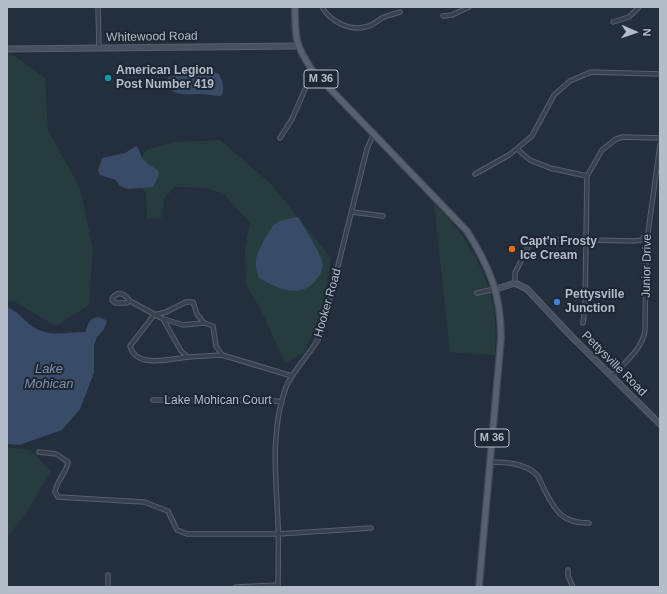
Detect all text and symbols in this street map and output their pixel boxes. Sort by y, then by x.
north arrow [615,12,655,52]
text: N [641,28,653,37]
street label: Whitewood Road [106,29,198,45]
place label: American Legion Post Number 419 [116,64,214,92]
road number: M 36 [304,70,338,88]
marker: American Legion Post Number 419 [103,73,113,83]
street label: Junior Drive [639,234,655,298]
place label: Capt'n Frosty Ice Cream [520,235,597,263]
marker: Capt'n Frosty Ice Cream [507,244,517,254]
street label: Hooker Road [311,267,345,339]
place label: Pettysville Junction [565,288,624,316]
marker: Pettysville Junction [552,297,562,307]
street label: Pettysville Road [578,328,650,400]
water label: Lake Mohican [24,361,74,392]
street label: Lake Mohican Court [164,394,272,408]
road number: M 36 [475,429,509,447]

